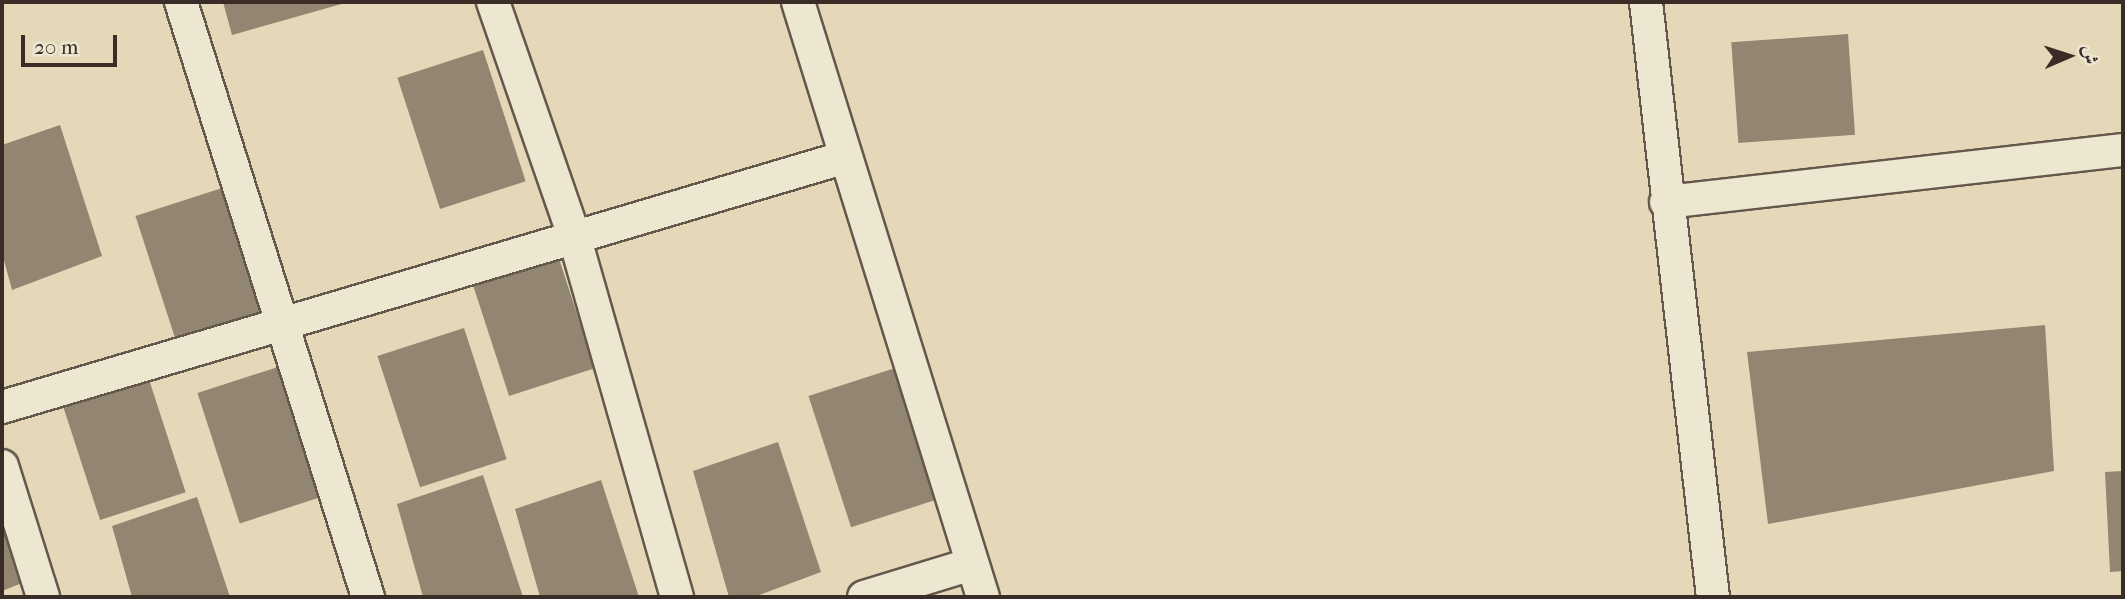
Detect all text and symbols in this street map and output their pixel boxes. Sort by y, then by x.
scale bar [24,21,121,65]
north arrow [2034,21,2104,91]
text: 20 m [34,35,78,59]
text: ش [2078,45,2101,65]

